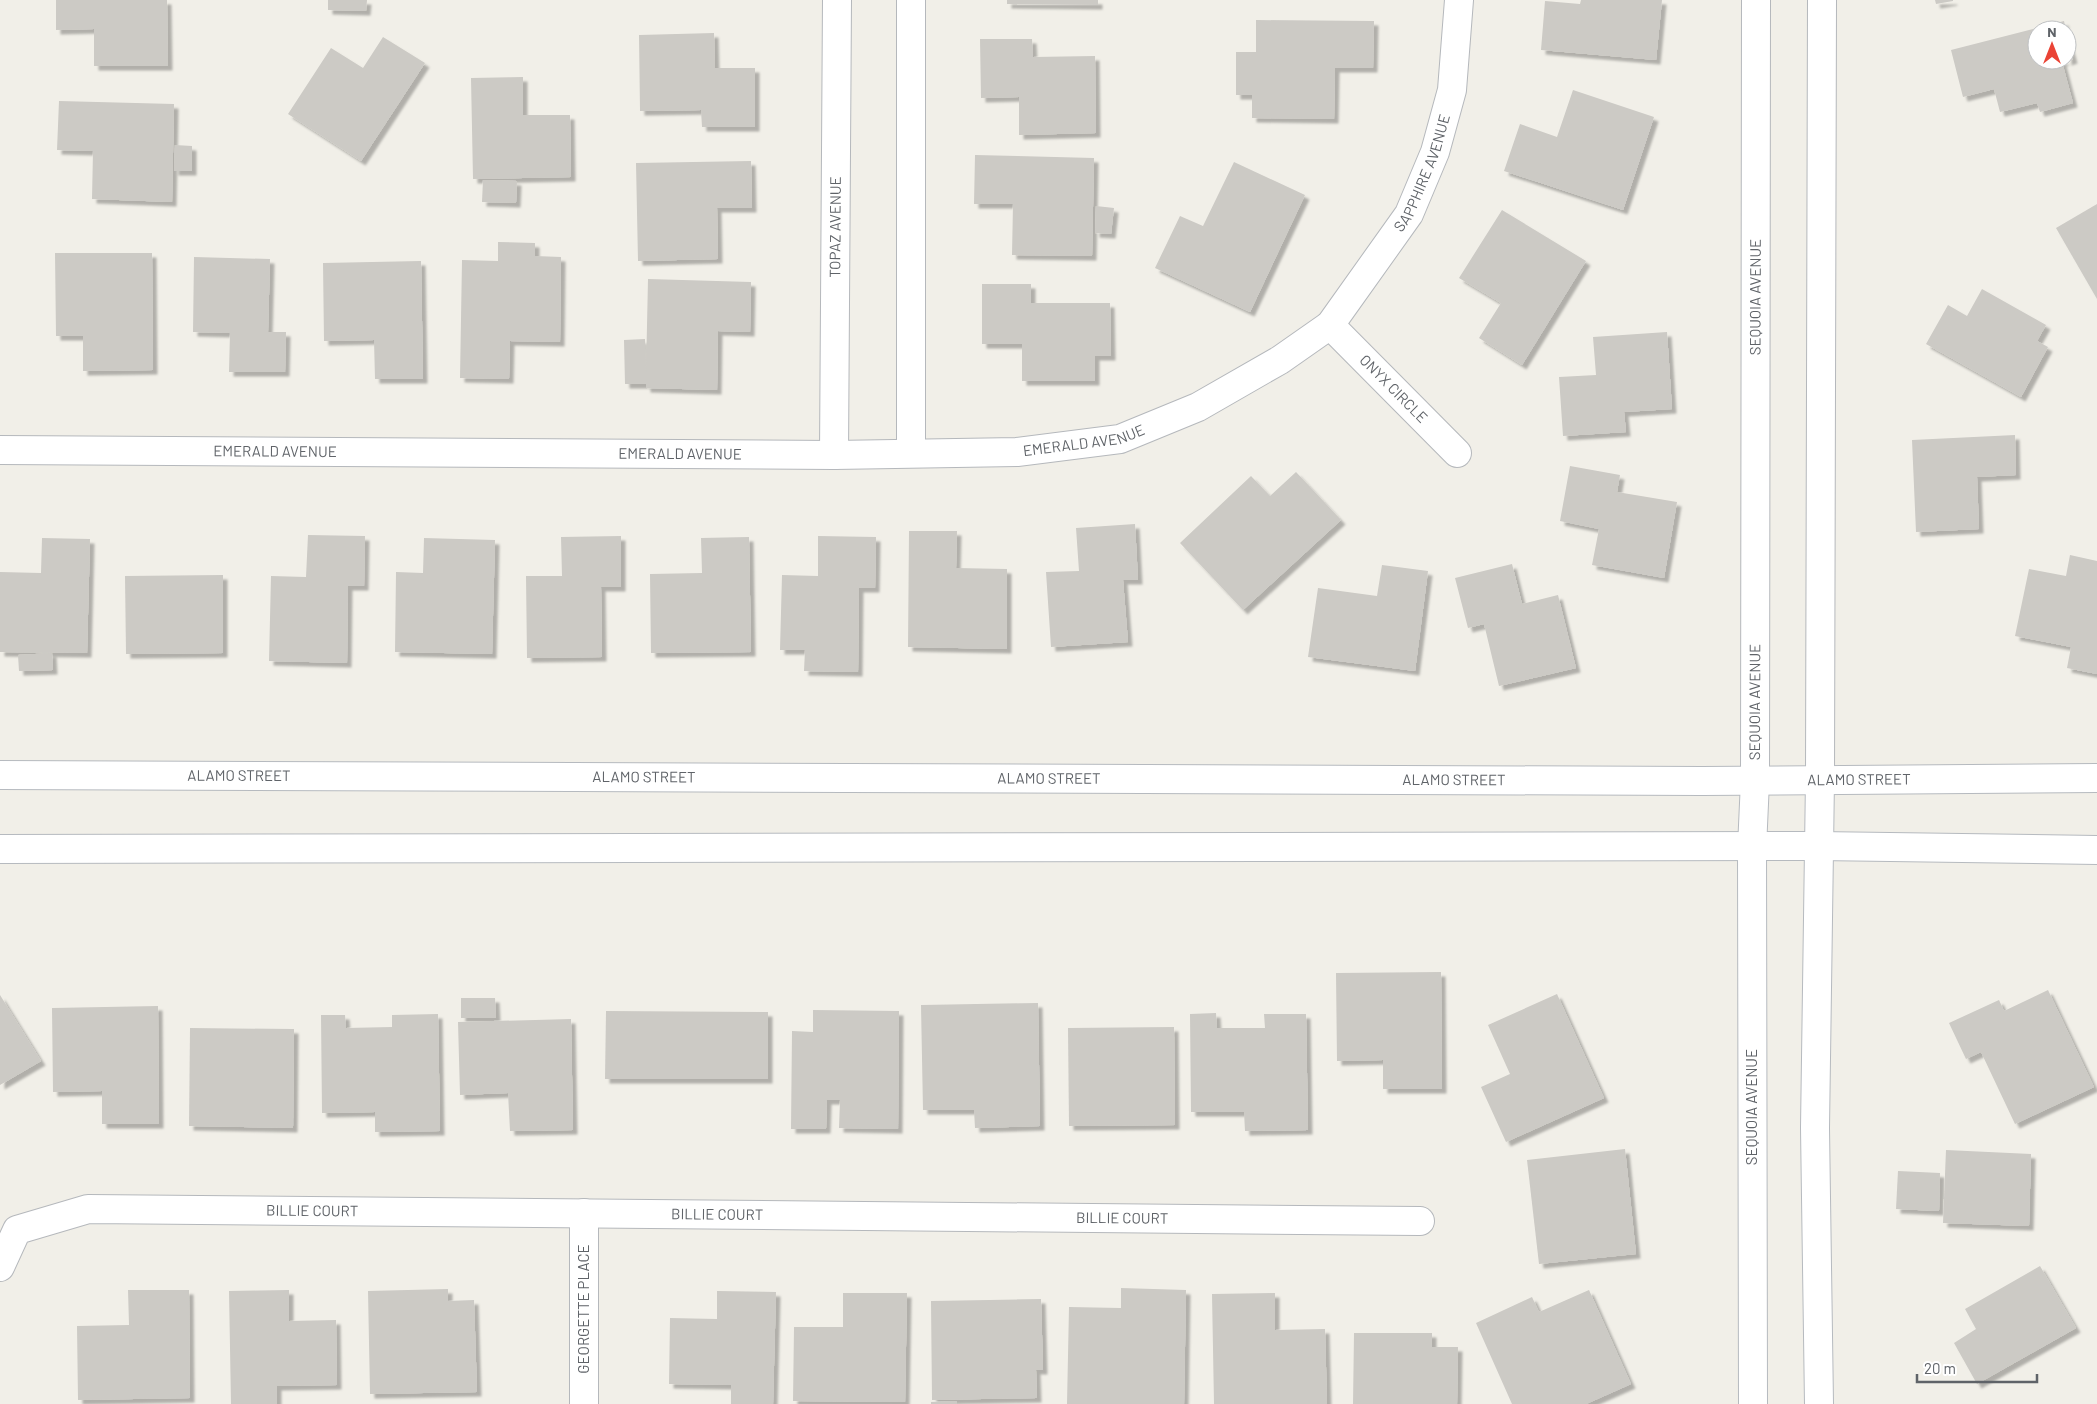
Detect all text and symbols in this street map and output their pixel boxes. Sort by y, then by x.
north arrow [2027,20,2077,70]
text: N [2047,23,2057,40]
street label: SAPPHIRE AVENUE [1389,112,1453,235]
street label: TOPAZ AVENUE [825,176,844,278]
street label: SEQUOIA AVENUE [1746,239,1764,355]
street label: ONYX CIRCLE [1356,350,1432,426]
street label: EMERALD AVENUE [1022,420,1147,459]
street label: EMERALD AVENUE [213,441,337,460]
street label: EMERALD AVENUE [618,444,742,462]
street label: SEQUOIA AVENUE [1745,644,1763,760]
street label: ALAMO STREET [187,766,291,784]
street label: ALAMO STREET [592,767,696,785]
street label: ALAMO STREET [997,769,1101,787]
street label: ALAMO STREET [1807,769,1911,788]
street label: ALAMO STREET [1402,770,1506,788]
street label: SEQUOIA AVENUE [1742,1049,1760,1165]
street label: BILLIE COURT [266,1201,358,1219]
street label: BILLIE COURT [671,1204,763,1223]
street label: BILLIE COURT [1076,1208,1168,1227]
street label: GEORGETTE PLACE [574,1244,592,1374]
scale bar [1917,1352,2037,1384]
text: 20 m [1924,1359,1956,1377]

